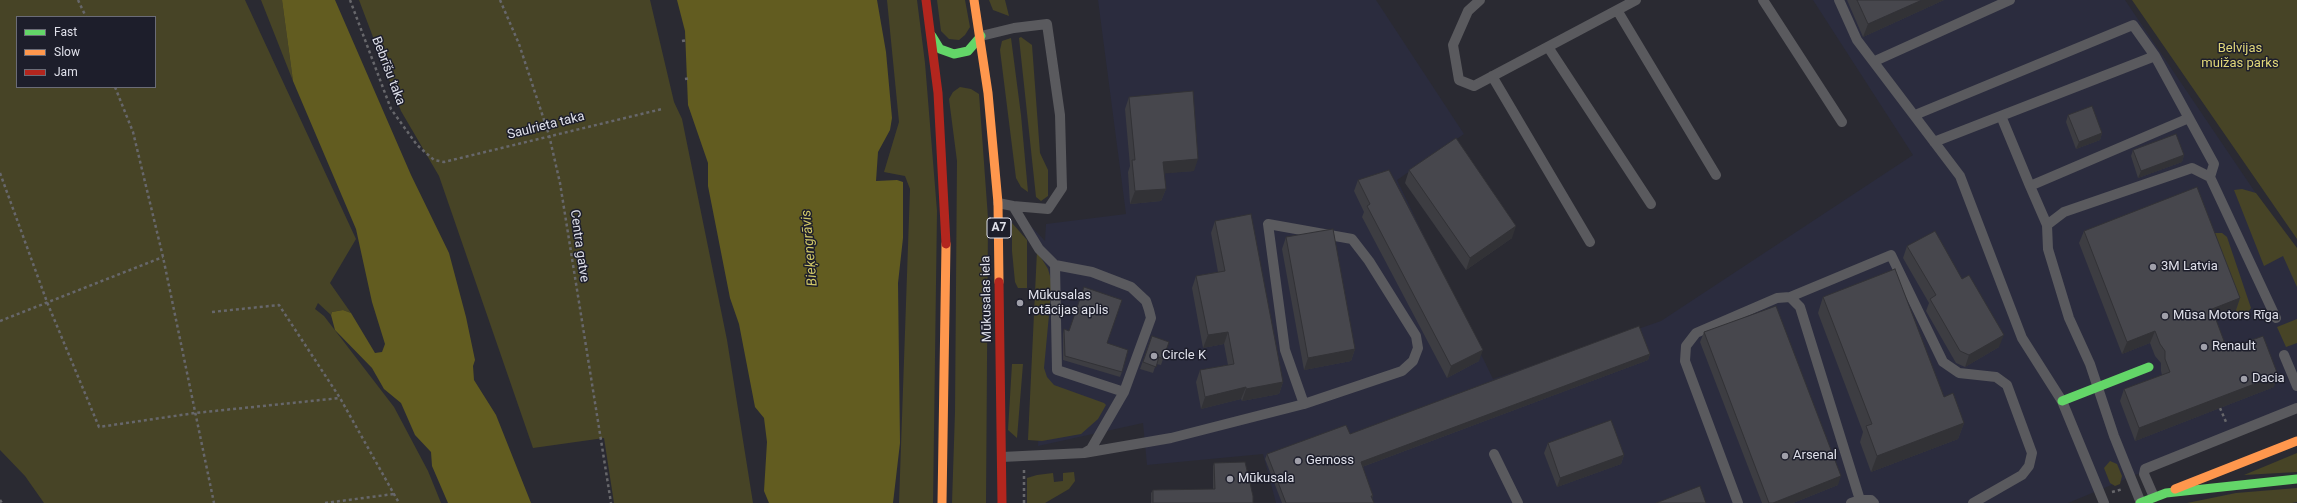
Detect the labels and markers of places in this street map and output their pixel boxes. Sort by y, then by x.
place label: 3M Latvia [2161,259,2218,275]
marker: 3M Latvia [2148,262,2158,272]
place label: Mūkusalas rotācijas aplis [1028,288,1109,319]
marker: Mūkusalas rotācijas aplis [1015,298,1025,308]
place label: Mūsa Motors Rīga [2173,308,2279,324]
marker: Mūsa Motors Rīga [2160,311,2170,321]
place label: Renault [2212,339,2256,355]
marker: Renault [2199,342,2209,352]
place label: Circle K [1162,348,1206,364]
marker: Circle K [1149,351,1159,361]
place label: Dacia [2252,371,2285,387]
marker: Dacia [2239,374,2249,384]
place label: Arsenal [1793,448,1837,464]
marker: Arsenal [1780,451,1790,461]
place label: Gemoss [1306,453,1354,469]
marker: Gemoss [1293,456,1303,466]
place label: Mūkusala [1238,471,1294,487]
marker: Mūkusala [1225,474,1235,484]

